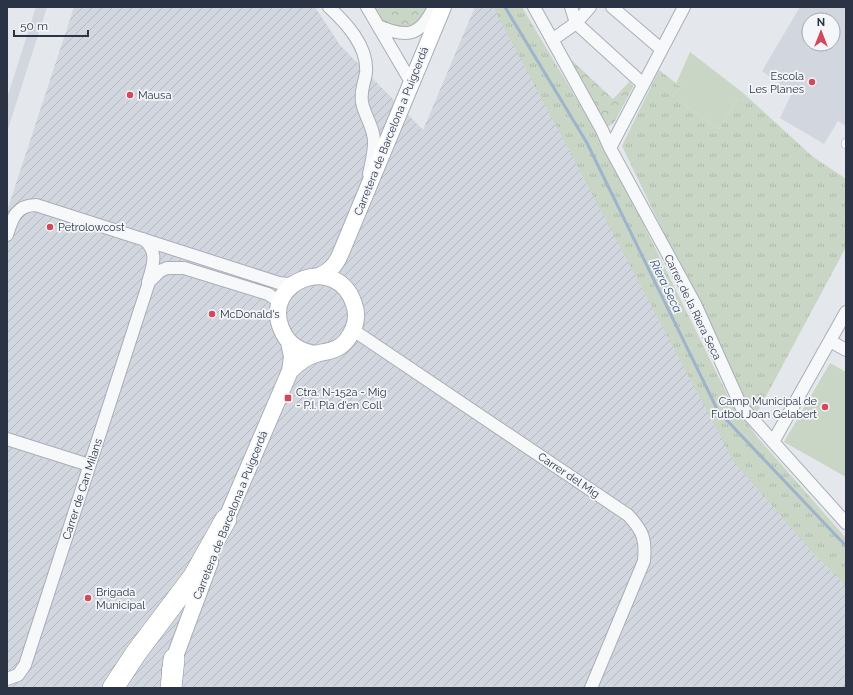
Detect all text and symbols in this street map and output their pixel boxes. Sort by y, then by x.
scale bar [14,12,88,38]
north arrow [801,12,841,52]
text: N [817,16,825,29]
text: 50 m [20,19,48,33]
street label: Carretera de Barcelona a Puigcerdá [352,45,431,217]
place label: Escola Les Planes [749,70,804,96]
marker: Escola Les Planes [807,77,817,87]
place label: Mausa [138,89,171,102]
marker: Mausa [125,90,135,100]
place label: Petrolowcost [58,221,125,234]
marker: Petrolowcost [45,222,55,232]
street label: Carrer de la Riera Seca [661,252,724,362]
water label: Riera Seca [647,257,685,315]
place label: McDonald's [220,308,280,321]
marker: McDonald's [207,309,217,319]
place label: Ctra. N-152a - Mig - P.I. Pla d'en Coll [296,386,387,412]
marker: Ctra. N-152a - Mig - P.I. Pla d'en Coll [283,393,293,403]
place label: Camp Municipal de Futbol Joan Gelabert [711,395,818,421]
marker: Camp Municipal de Futbol Joan Gelabert [820,402,830,412]
street label: Carretera de Barcelona a Puigcerdá [191,429,270,601]
street label: Carrer de Can Milans [60,437,105,541]
street label: Carrer del Mig [535,450,602,501]
place label: Brigada Municipal [96,586,145,612]
marker: Brigada Municipal [83,593,93,603]

